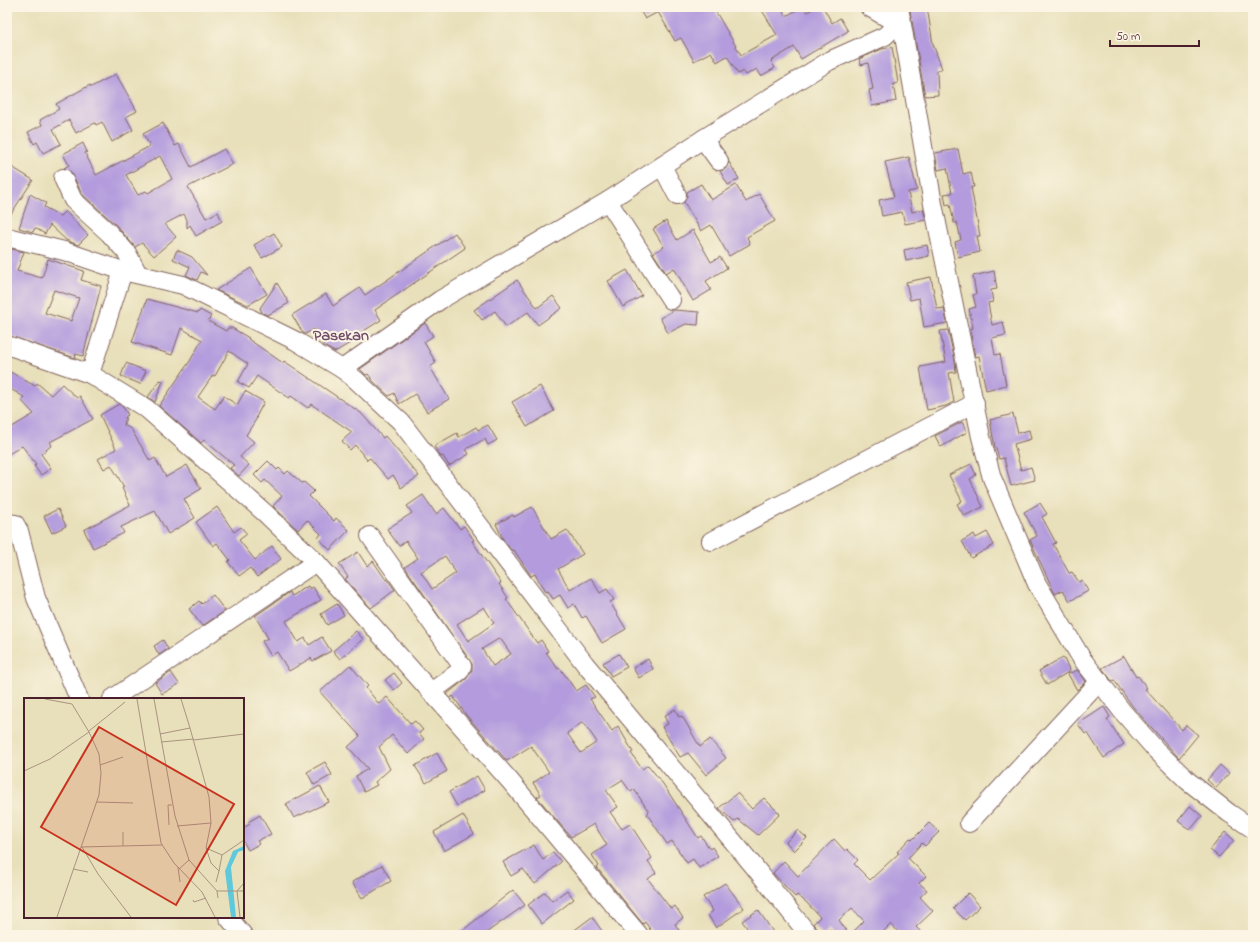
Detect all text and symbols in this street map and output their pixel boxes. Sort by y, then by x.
scale bar [1110,22,1199,48]
text: 50 m [1116,28,1140,46]
district label: Pasekan [313,324,369,348]
inset map [24,698,244,918]

